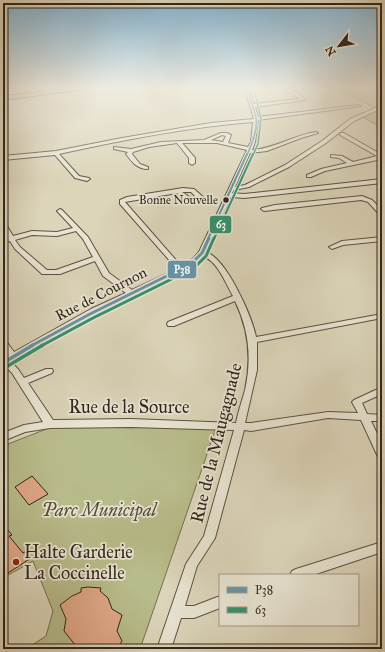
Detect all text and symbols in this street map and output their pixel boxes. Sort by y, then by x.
north arrow [319,26,359,66]
text: N [323,43,339,58]
place label: Bonne Nouvelle [139,193,218,207]
marker: Bonne Nouvelle [221,195,231,205]
line badge: 63 [209,215,232,234]
text: 63 [216,218,226,232]
line badge: P38 [167,260,197,279]
street label: Rue de Cournon [52,263,150,325]
text: P38 [174,263,190,277]
street label: Rue de la Maugagnade [185,361,248,526]
street label: Rue de la Source [68,396,190,418]
park label: Parc Municipal [42,499,159,522]
place label: Halte Garderie La Coccinelle [24,541,133,584]
marker: Halte Garderie La Coccinelle [11,557,21,567]
legend [219,574,359,626]
text: P38 [255,583,273,597]
text: 63 [255,603,266,617]

